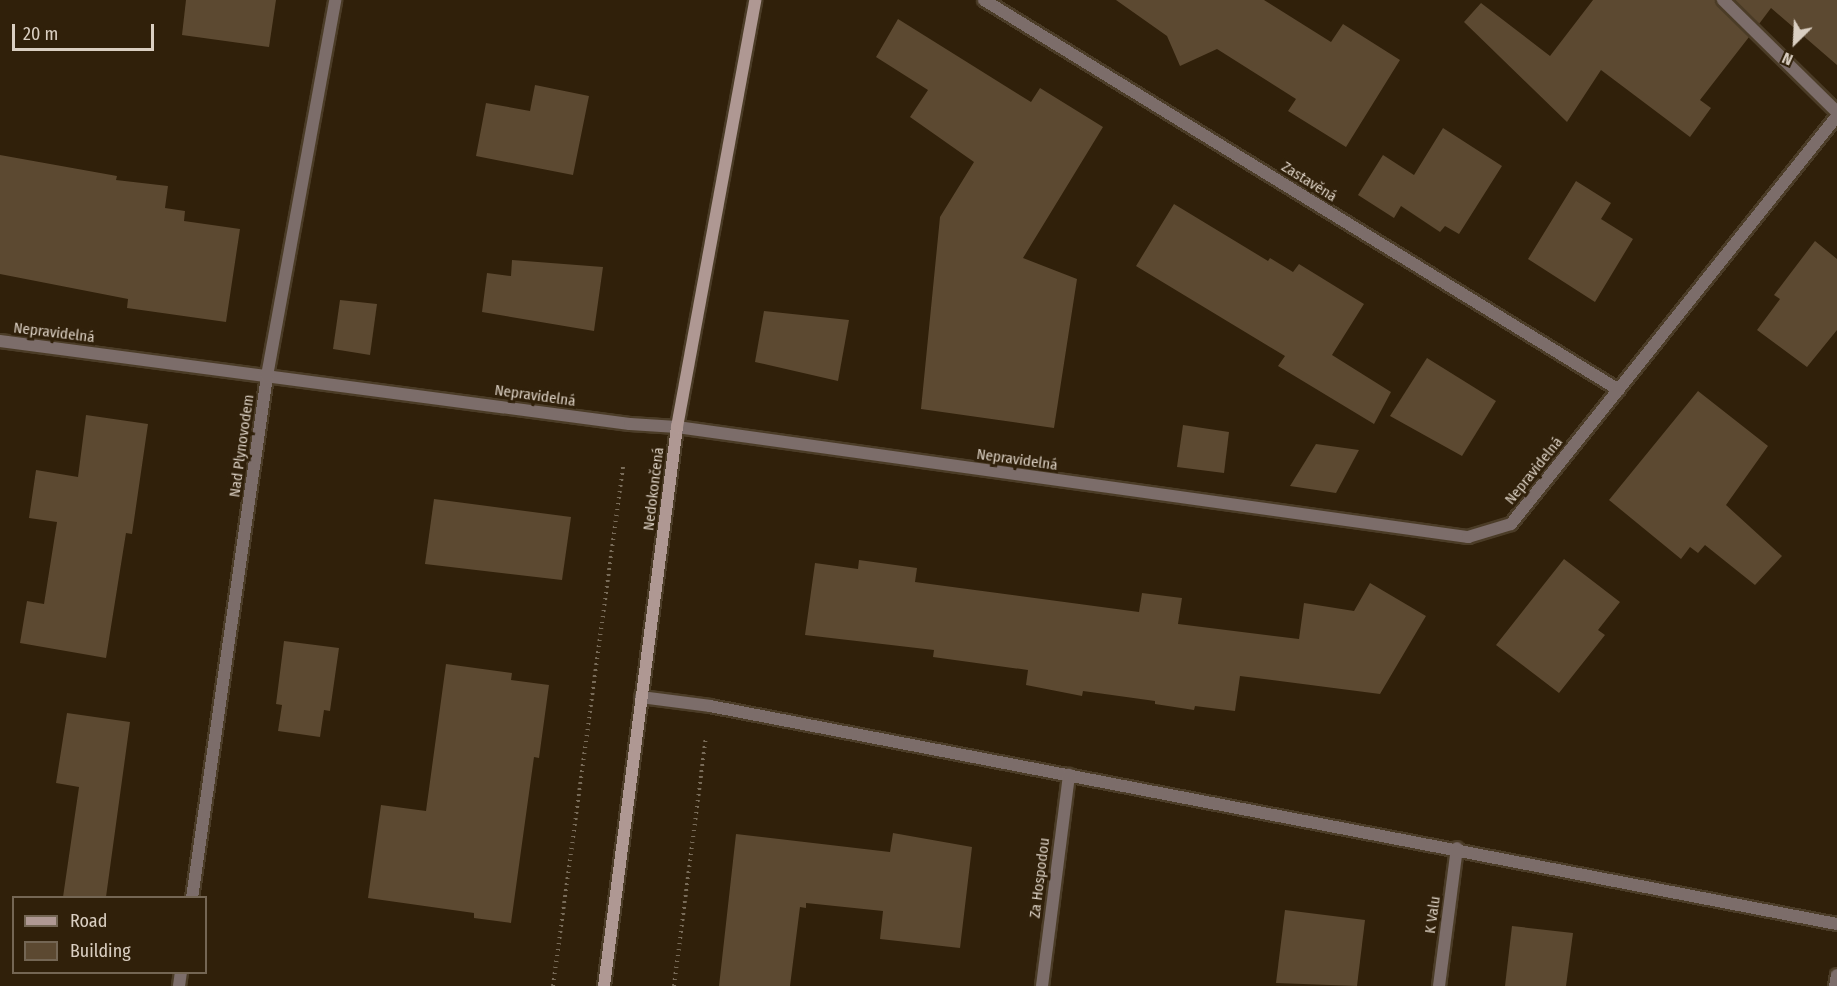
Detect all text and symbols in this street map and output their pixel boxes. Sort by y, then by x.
scale bar [15,12,158,50]
north arrow [1765,12,1825,72]
text: 20 m [23,23,58,45]
text: N [1779,48,1796,70]
street label: Zastavěná [1278,158,1340,206]
street label: Nepravidelná [12,319,96,347]
street label: Nepravidelná [493,381,577,411]
street label: Nad Plynovodem [226,394,258,498]
street label: Nepravidelná [1501,434,1567,508]
street label: Nepravidelná [975,445,1059,475]
street label: Nedokončená [640,446,668,532]
street label: Za Hospodou [1026,837,1054,919]
street label: K Valu [1421,895,1445,935]
legend [12,896,207,974]
text: Road [70,910,107,932]
text: Building [70,940,131,962]

